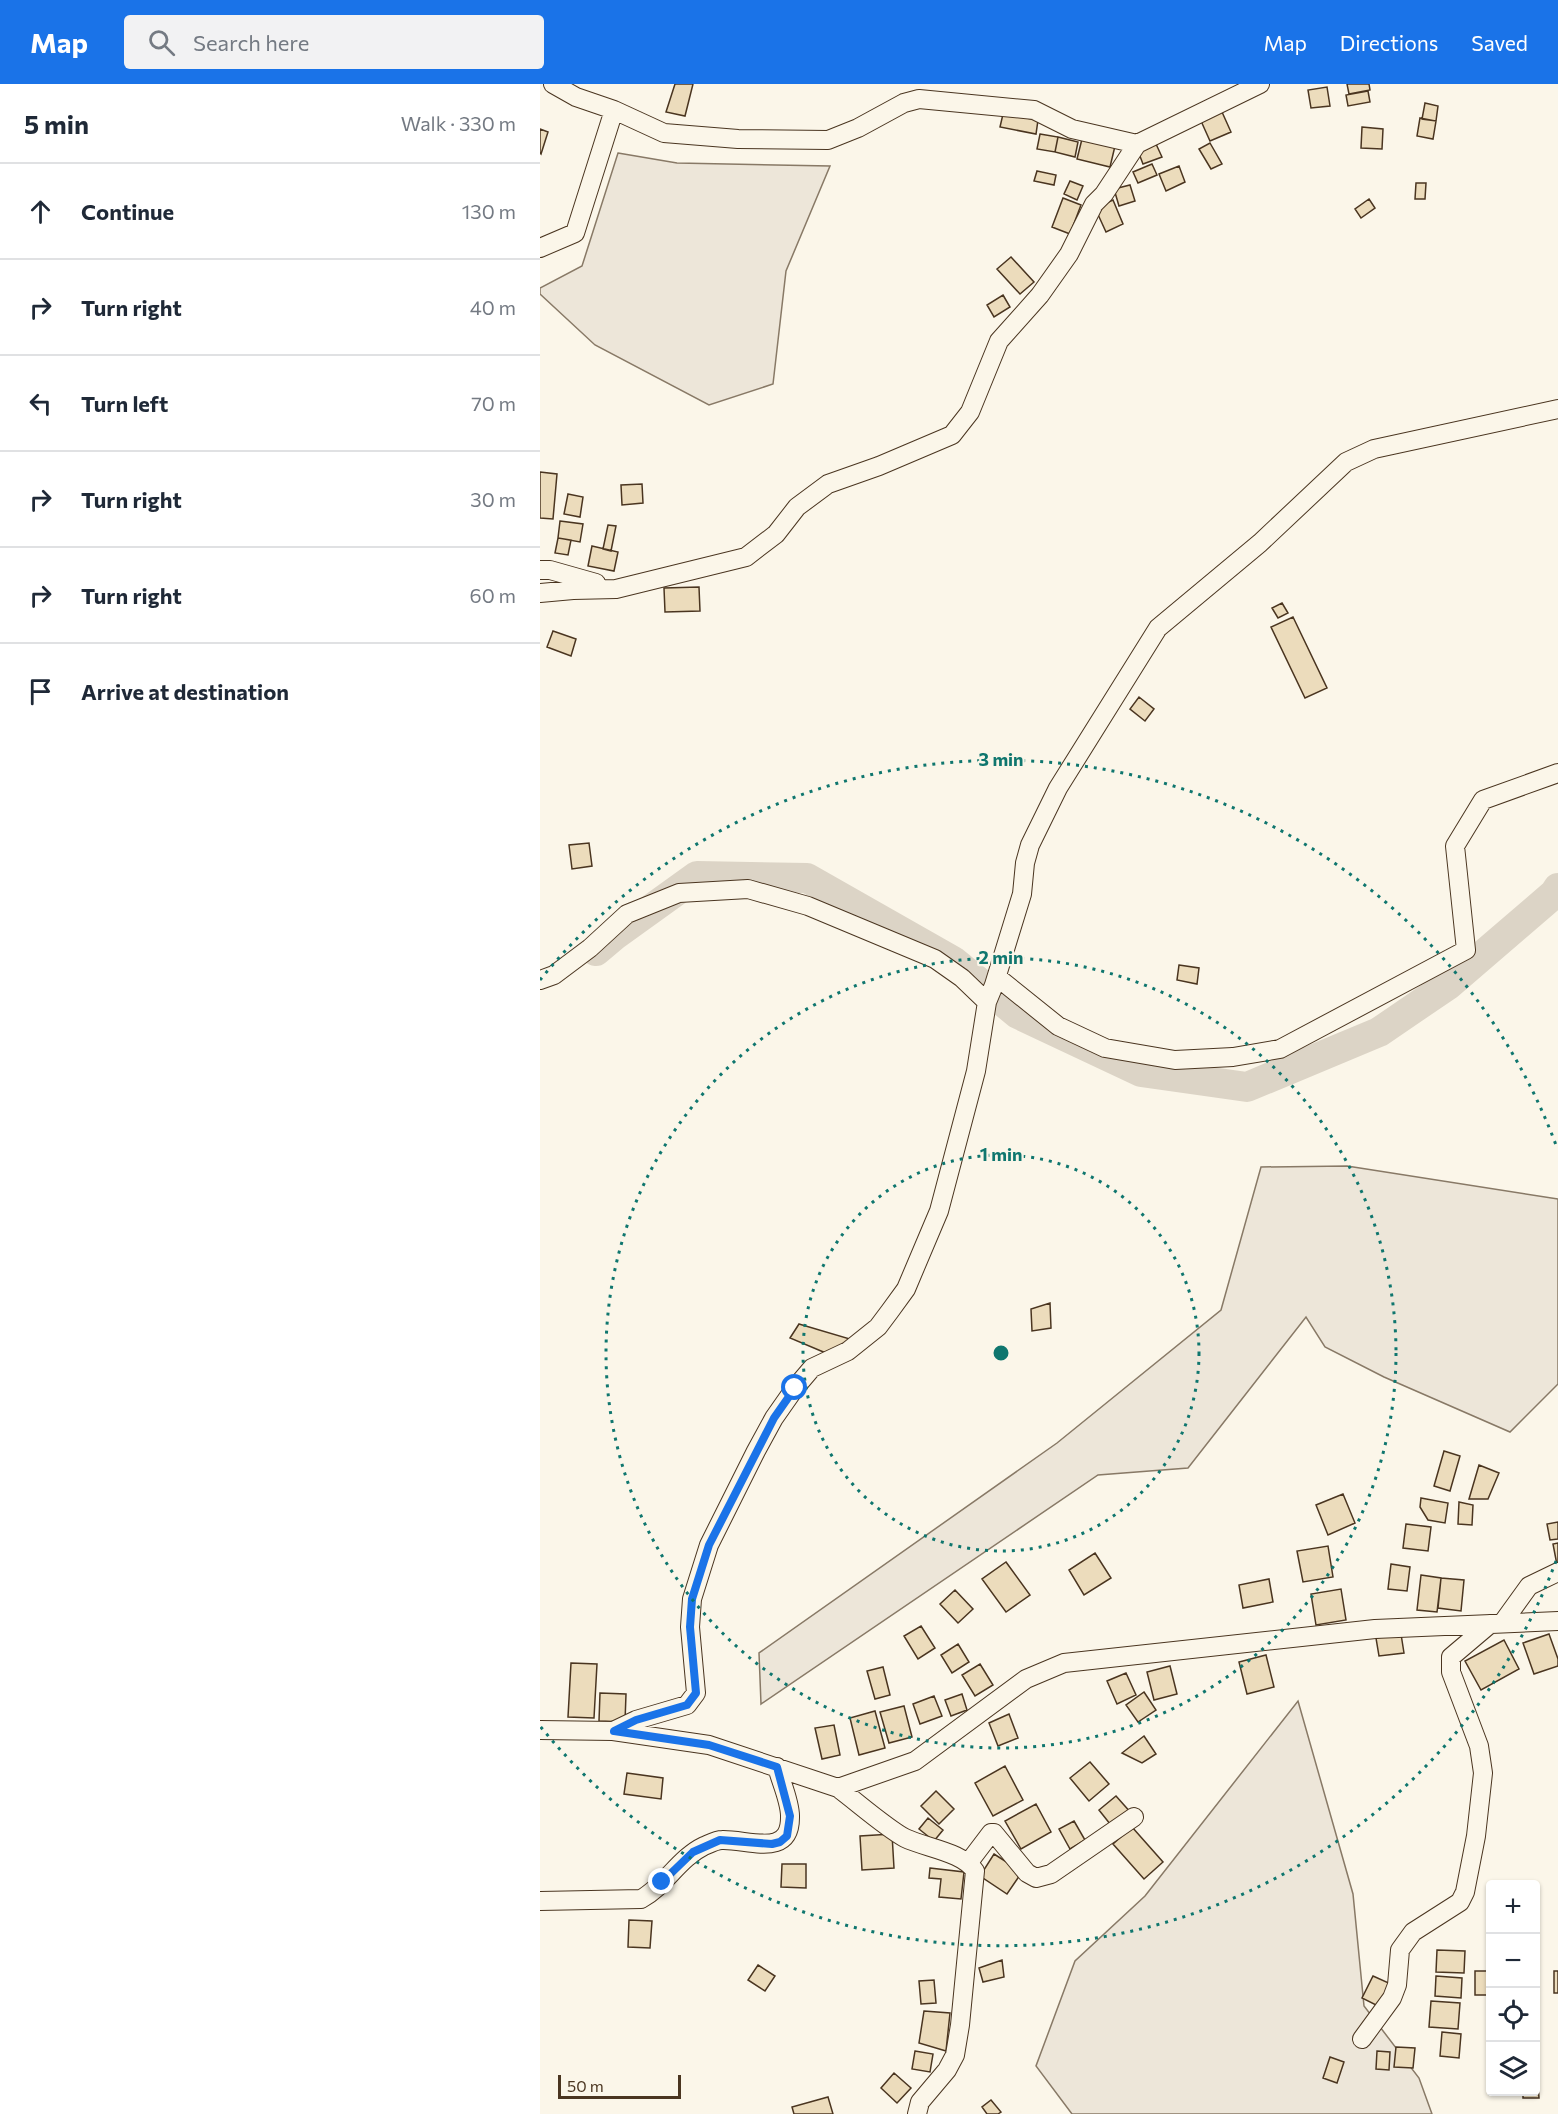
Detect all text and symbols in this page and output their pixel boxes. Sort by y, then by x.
search box [124,15,544,69]
text: Map [30,25,88,59]
icon: search [145,26,178,59]
text: Search here [193,29,309,56]
text: Map [1264,30,1307,55]
text: Directions [1340,30,1438,55]
text: Saved [1471,30,1528,55]
text: 5 min [24,108,89,139]
text: Walk · 330 m [401,111,516,135]
icon: ahead [24,195,57,228]
text: Continue [81,198,174,225]
text: 130 m [462,199,516,223]
icon: right [24,291,57,324]
text: Turn right [81,294,182,321]
text: 40 m [470,295,516,319]
icon: left [24,387,57,420]
text: Turn left [81,390,168,417]
text: 70 m [471,391,516,415]
icon: right [24,483,57,516]
text: Turn right [81,486,182,513]
text: 30 m [470,487,516,511]
icon: right [24,579,57,612]
text: Turn right [81,582,182,609]
text: 60 m [470,583,516,607]
icon: arrive [24,675,57,708]
text: Arrive at destination [81,678,289,705]
text: 3 min [978,748,1024,770]
text: 2 min [979,946,1023,968]
text: 1 min [980,1143,1022,1165]
centre of rings [991,1343,1011,1363]
route start [781,1374,807,1400]
route end [648,1868,674,1894]
map controls [1486,1880,1540,2096]
button: + [1486,1880,1540,1934]
button: − [1486,1934,1540,1988]
button: locate [1486,1988,1540,2042]
button: layers [1486,2042,1540,2096]
scale bar [558,2072,681,2100]
text: 50 m [567,2076,604,2095]

